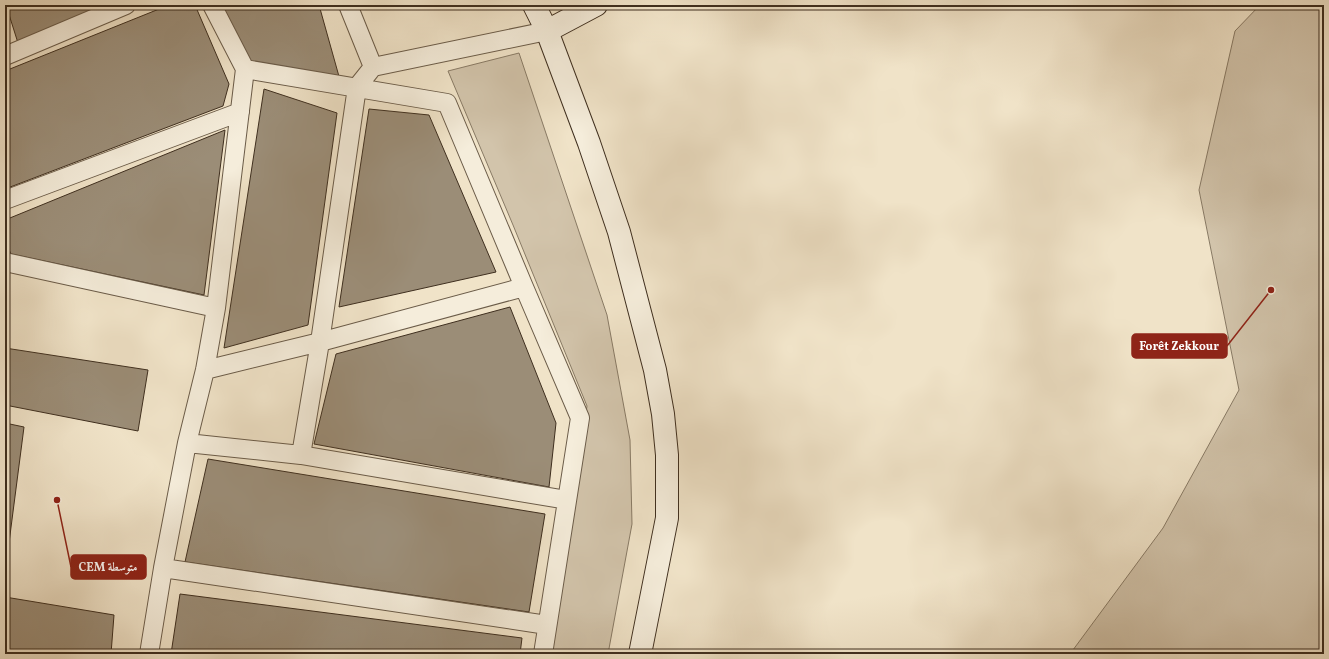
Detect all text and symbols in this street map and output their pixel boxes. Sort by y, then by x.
callout: Forêt Zekkour [1132,334,1227,358]
text: Forêt Zekkour [1139,339,1219,355]
callout: CEM متوسطة [71,555,146,579]
text: CEM متوسطة [79,560,138,576]

